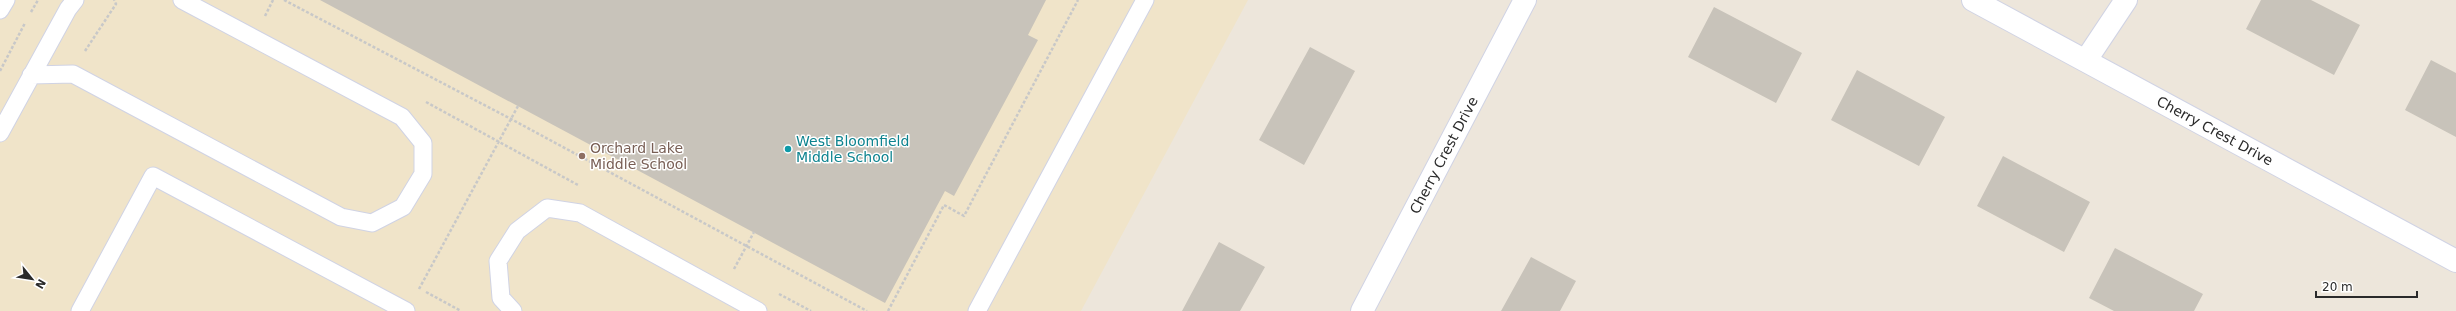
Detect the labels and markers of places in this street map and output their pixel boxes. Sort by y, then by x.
place label: West Bloomfield Middle School [796,133,909,165]
place label: Orchard Lake Middle School [590,140,687,172]
marker: West Bloomfield Middle School [783,144,793,154]
marker: Orchard Lake Middle School [577,151,587,161]

